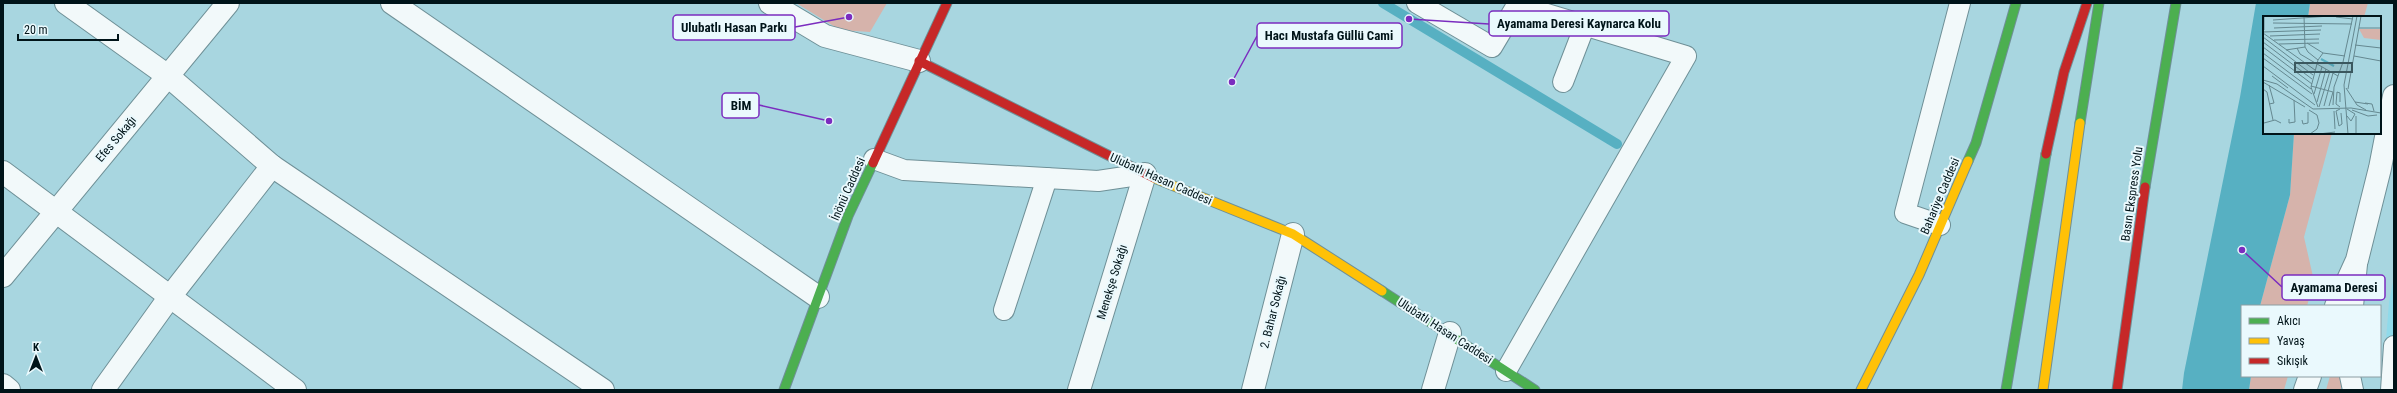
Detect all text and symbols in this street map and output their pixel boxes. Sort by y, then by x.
callout: Ayamama Deresi Kaynarca Kolu [1489,11,1669,36]
callout: Ulubatlı Hasan Parkı [673,15,795,40]
scale bar [18,16,118,42]
text: Ayamama Deresi Kaynarca Kolu [1497,16,1661,31]
inset map [2263,16,2381,134]
text: Ulubatlı Hasan Parkı [681,20,787,35]
text: 20 m [24,23,48,37]
callout: Hacı Mustafa Güllü Cami [1257,23,1402,48]
text: Hacı Mustafa Güllü Cami [1265,28,1393,43]
callout: BİM [722,93,759,118]
text: BİM [731,98,751,113]
street label: Efes Sokağı [93,113,139,165]
street label: Basın Ekspress Yolu [2118,146,2146,242]
street label: Ulubatlı Hasan Caddesi [1108,150,1214,208]
street label: İnönü Caddesi [827,155,868,223]
street label: Bahariye Caddesi [1918,156,1962,236]
street label: Menekşe Sokağı [1094,243,1130,321]
street label: 2. Bahar Sokağı [1257,274,1289,350]
callout: Ayamama Deresi [2282,275,2385,300]
text: Ayamama Deresi [2291,280,2377,295]
street label: Ulubatlı Hasan Caddesi [1395,295,1495,367]
legend [2241,305,2381,377]
text: Akıcı [2277,314,2301,328]
text: Yavaş [2277,334,2305,348]
north arrow [16,337,56,377]
text: K [33,341,40,354]
text: Sıkışık [2277,354,2309,368]

